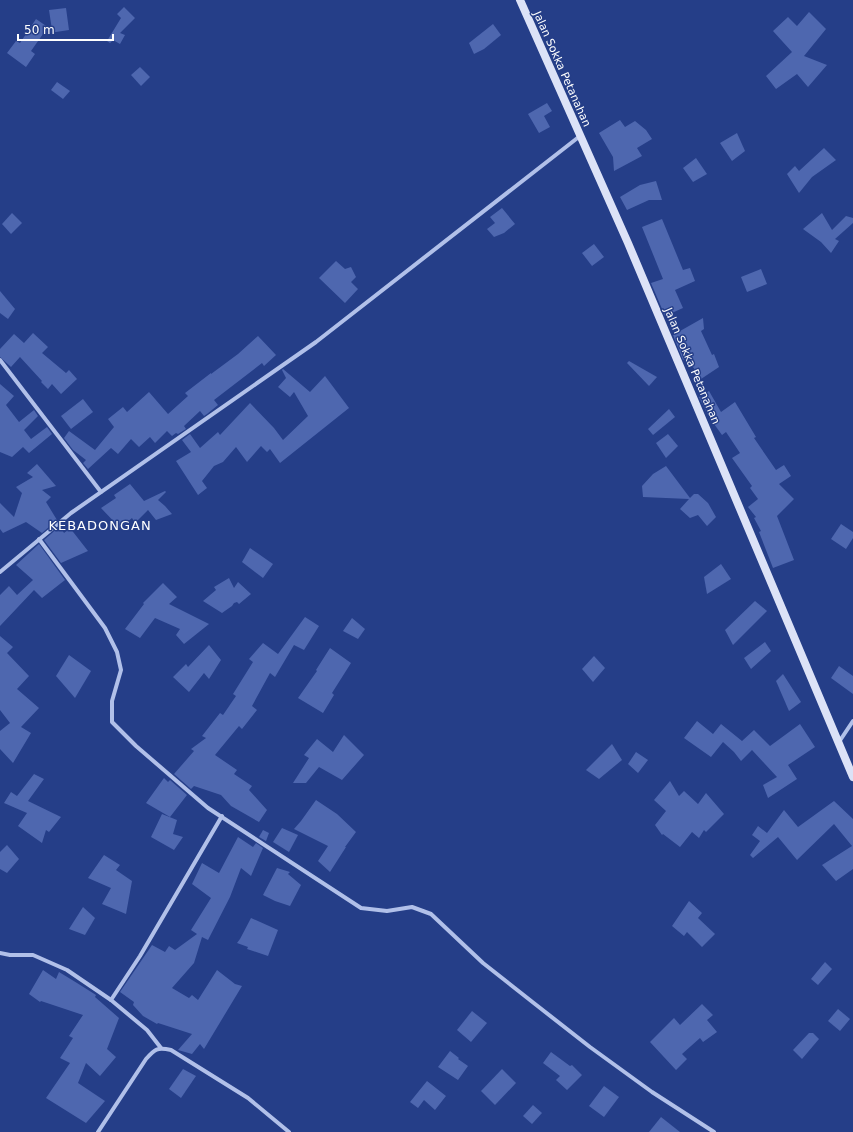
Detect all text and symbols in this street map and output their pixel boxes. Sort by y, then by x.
street label: Jalan Sokka Petanahan [530,8,593,129]
scale bar [18,16,113,42]
text: 50 m [24,23,55,37]
street label: Jalan Sokka Petanahan [661,305,722,426]
district label: KEBADONGAN [48,518,152,533]

